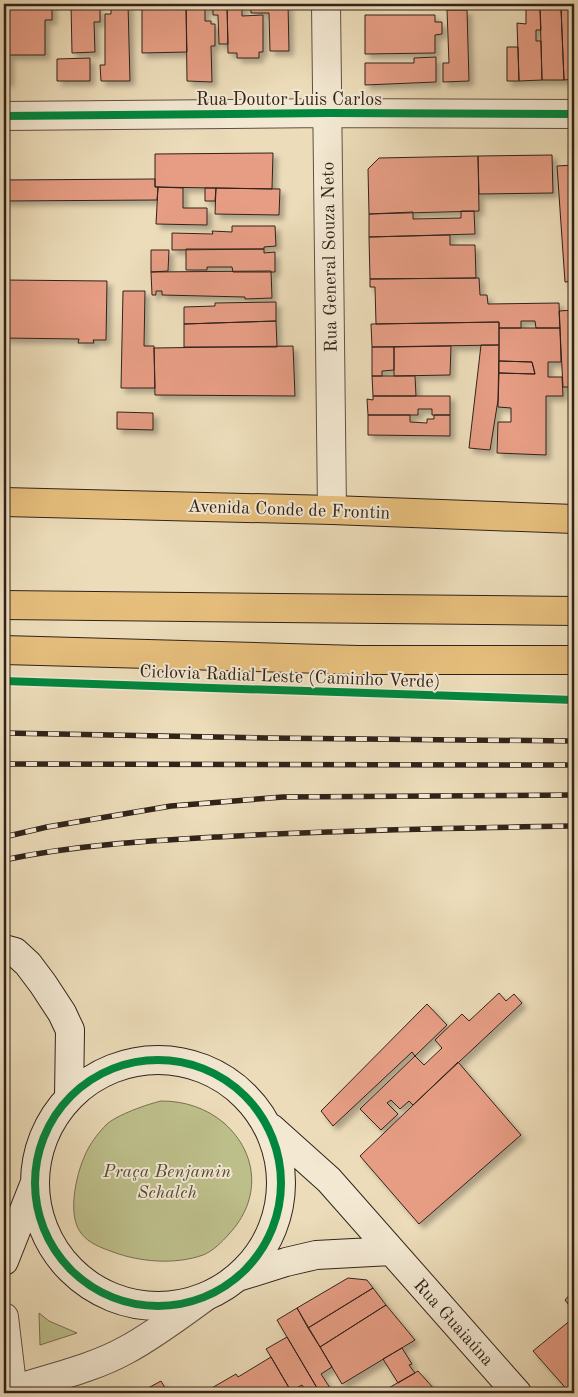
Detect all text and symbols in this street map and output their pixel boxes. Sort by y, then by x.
street label: Rua Doutor Luis Carlos [196,91,382,109]
street label: Rua General Souza Neto [319,161,341,353]
street label: Avenida Conde de Frontin [187,497,391,523]
street label: Ciclovia Radial Leste (Caminho Verde) [139,662,441,691]
park label: Praça Benjamin Schalch [102,1163,231,1202]
street label: Rua Guaiaúna [410,1276,497,1370]

